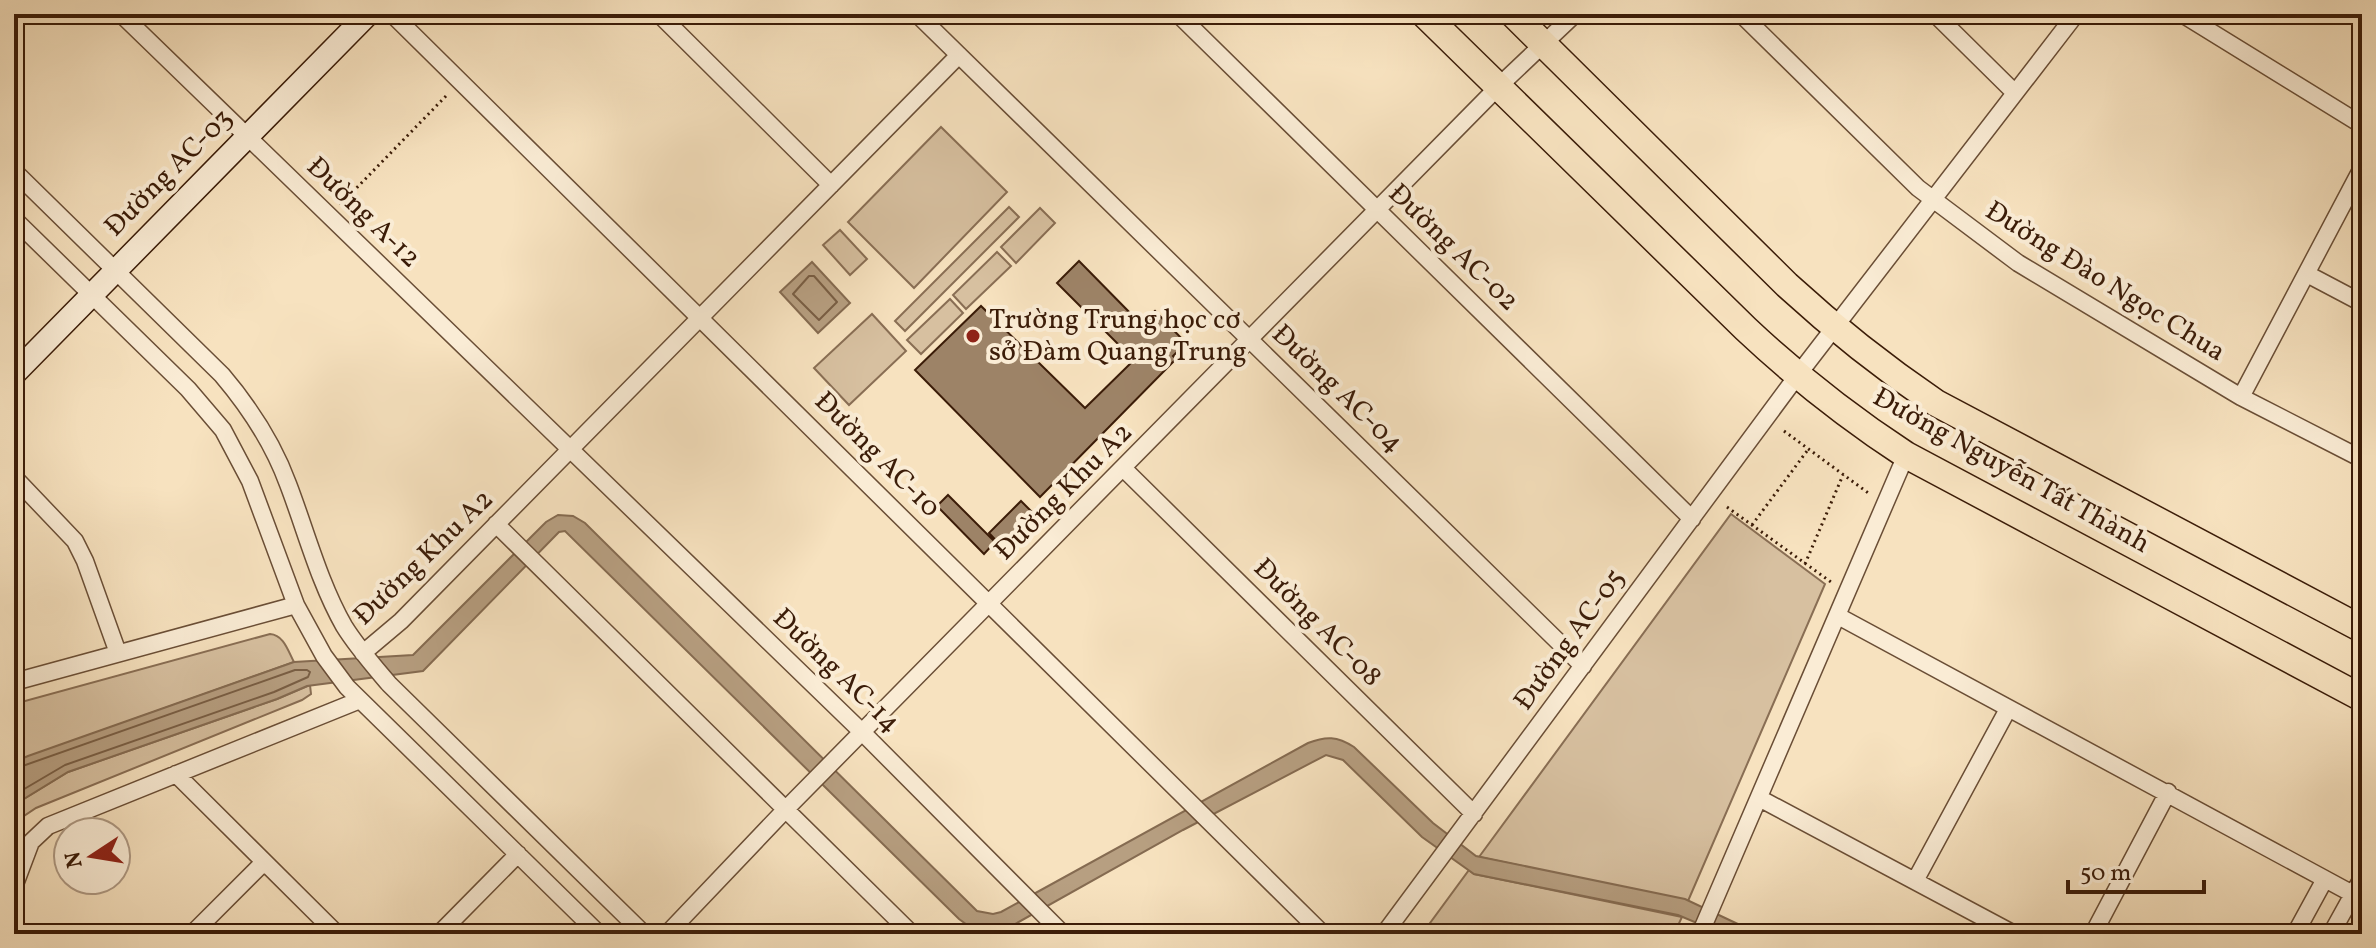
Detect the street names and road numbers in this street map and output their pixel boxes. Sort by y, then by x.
street label: Đường AC-03 [96,100,242,246]
street label: Đường A-12 [297,149,429,277]
street label: Đường AC-02 [1379,175,1527,321]
street label: Đường Đào Ngọc Chua [1977,192,2233,372]
street label: Đường AC-04 [1262,316,1412,462]
street label: Đường Nguyễn Tất Thành [1865,378,2157,564]
street label: Đường AC-10 [805,383,949,527]
street label: Đường Khu A2 [986,414,1142,570]
street label: Đường Khu A2 [345,481,503,635]
street label: Đường AC-08 [1244,550,1390,696]
street label: Đường AC-05 [1505,561,1635,719]
street label: Đường AC-14 [763,600,909,742]

